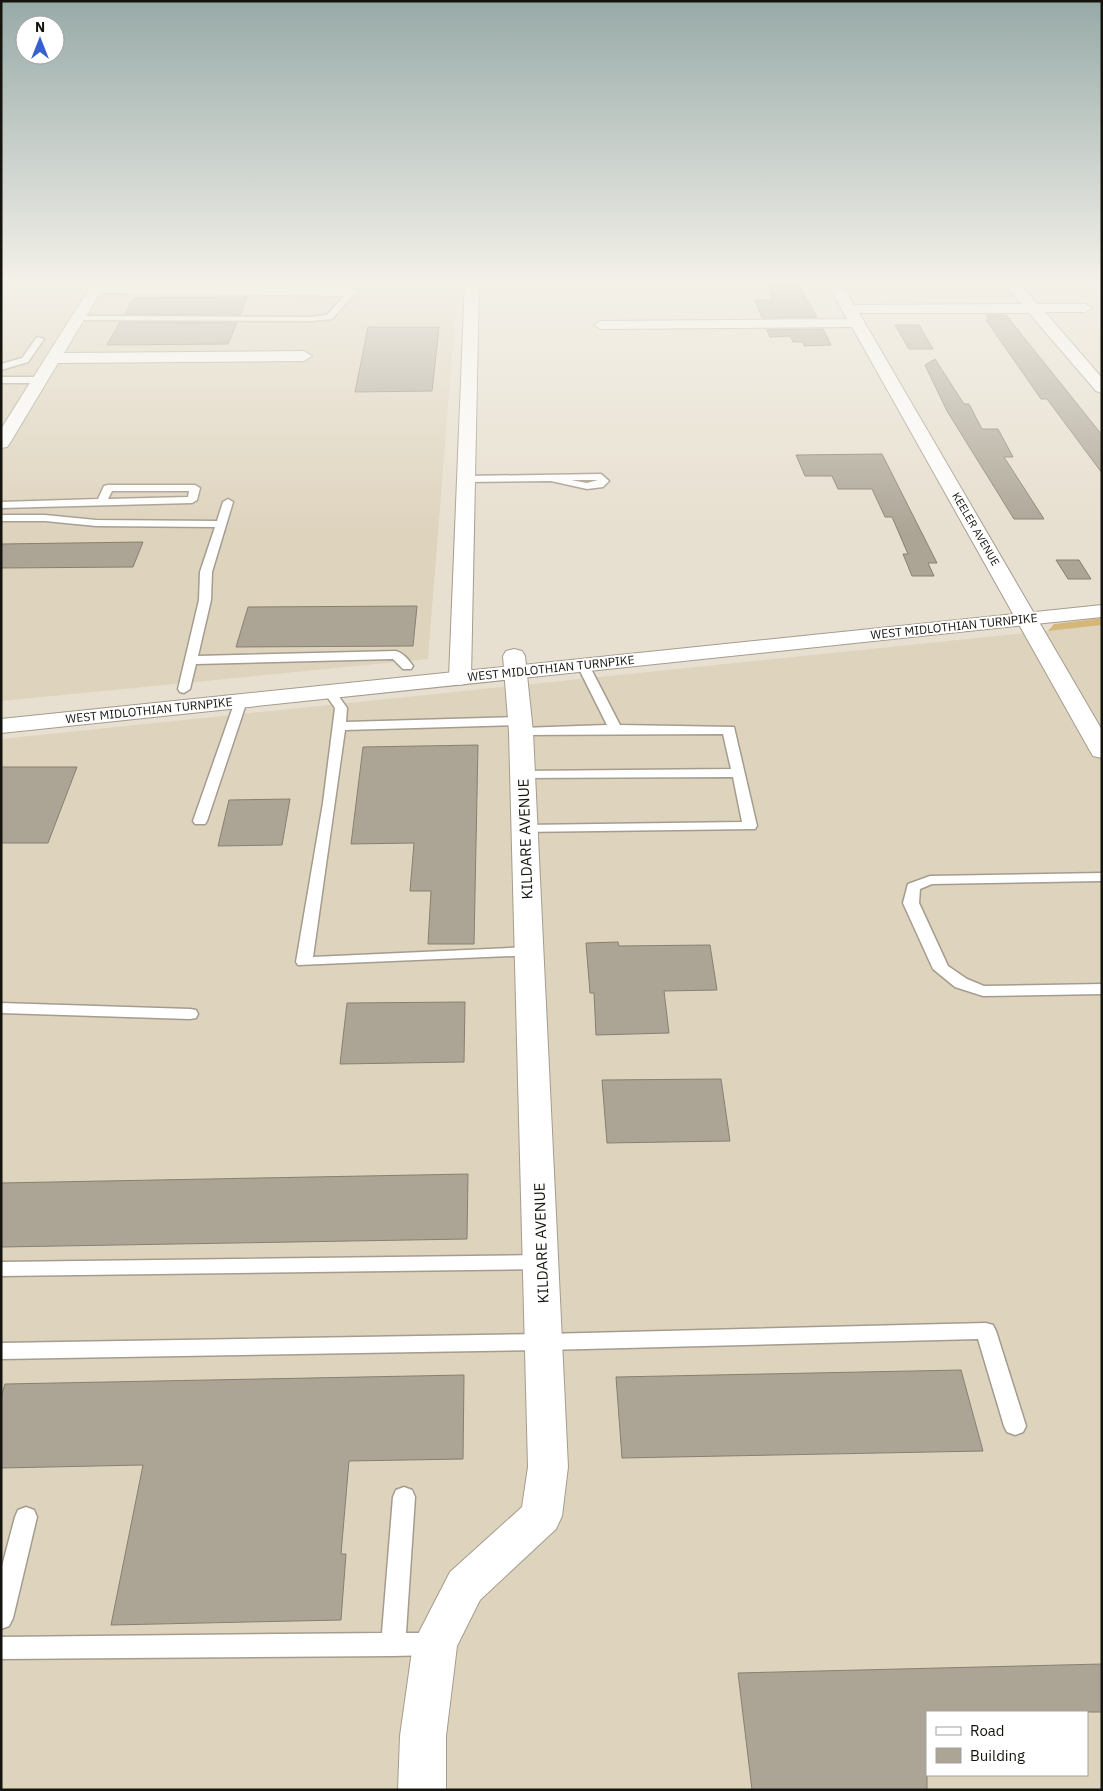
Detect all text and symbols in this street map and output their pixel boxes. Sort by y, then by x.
north arrow [15,15,65,65]
text: N [35,18,45,36]
street label: KEELER AVENUE [949,490,1003,568]
street label: WEST MIDLOTHIAN TURNPIKE [870,610,1038,642]
street label: WEST MIDLOTHIAN TURNPIKE [467,652,635,684]
street label: WEST MIDLOTHIAN TURNPIKE [65,694,233,726]
street label: KILDARE AVENUE [513,778,537,900]
street label: KILDARE AVENUE [529,1182,553,1304]
legend [926,1711,1088,1776]
text: Road [970,1721,1005,1740]
text: Building [970,1746,1025,1765]

